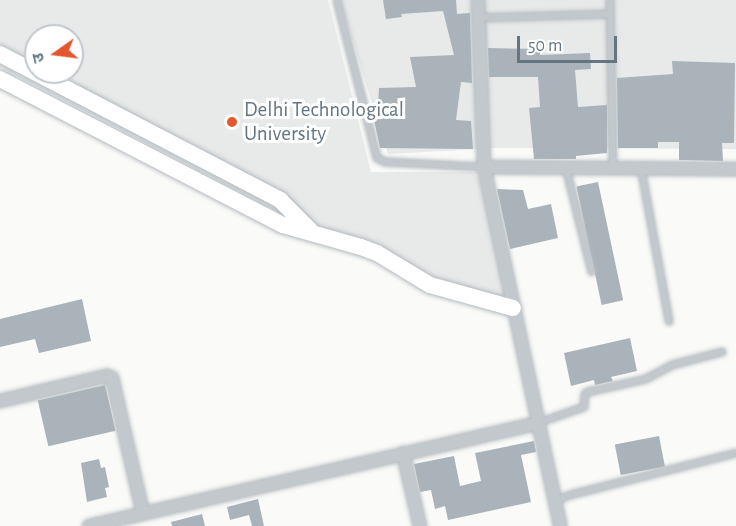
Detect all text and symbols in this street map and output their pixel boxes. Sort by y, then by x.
north arrow [24,24,84,84]
scale bar [520,24,620,62]
text: 50 m [528,37,562,55]
text: उ [30,51,47,64]
place label: Delhi Technological University [244,97,404,147]
marker: Delhi Technological University [225,115,239,129]

